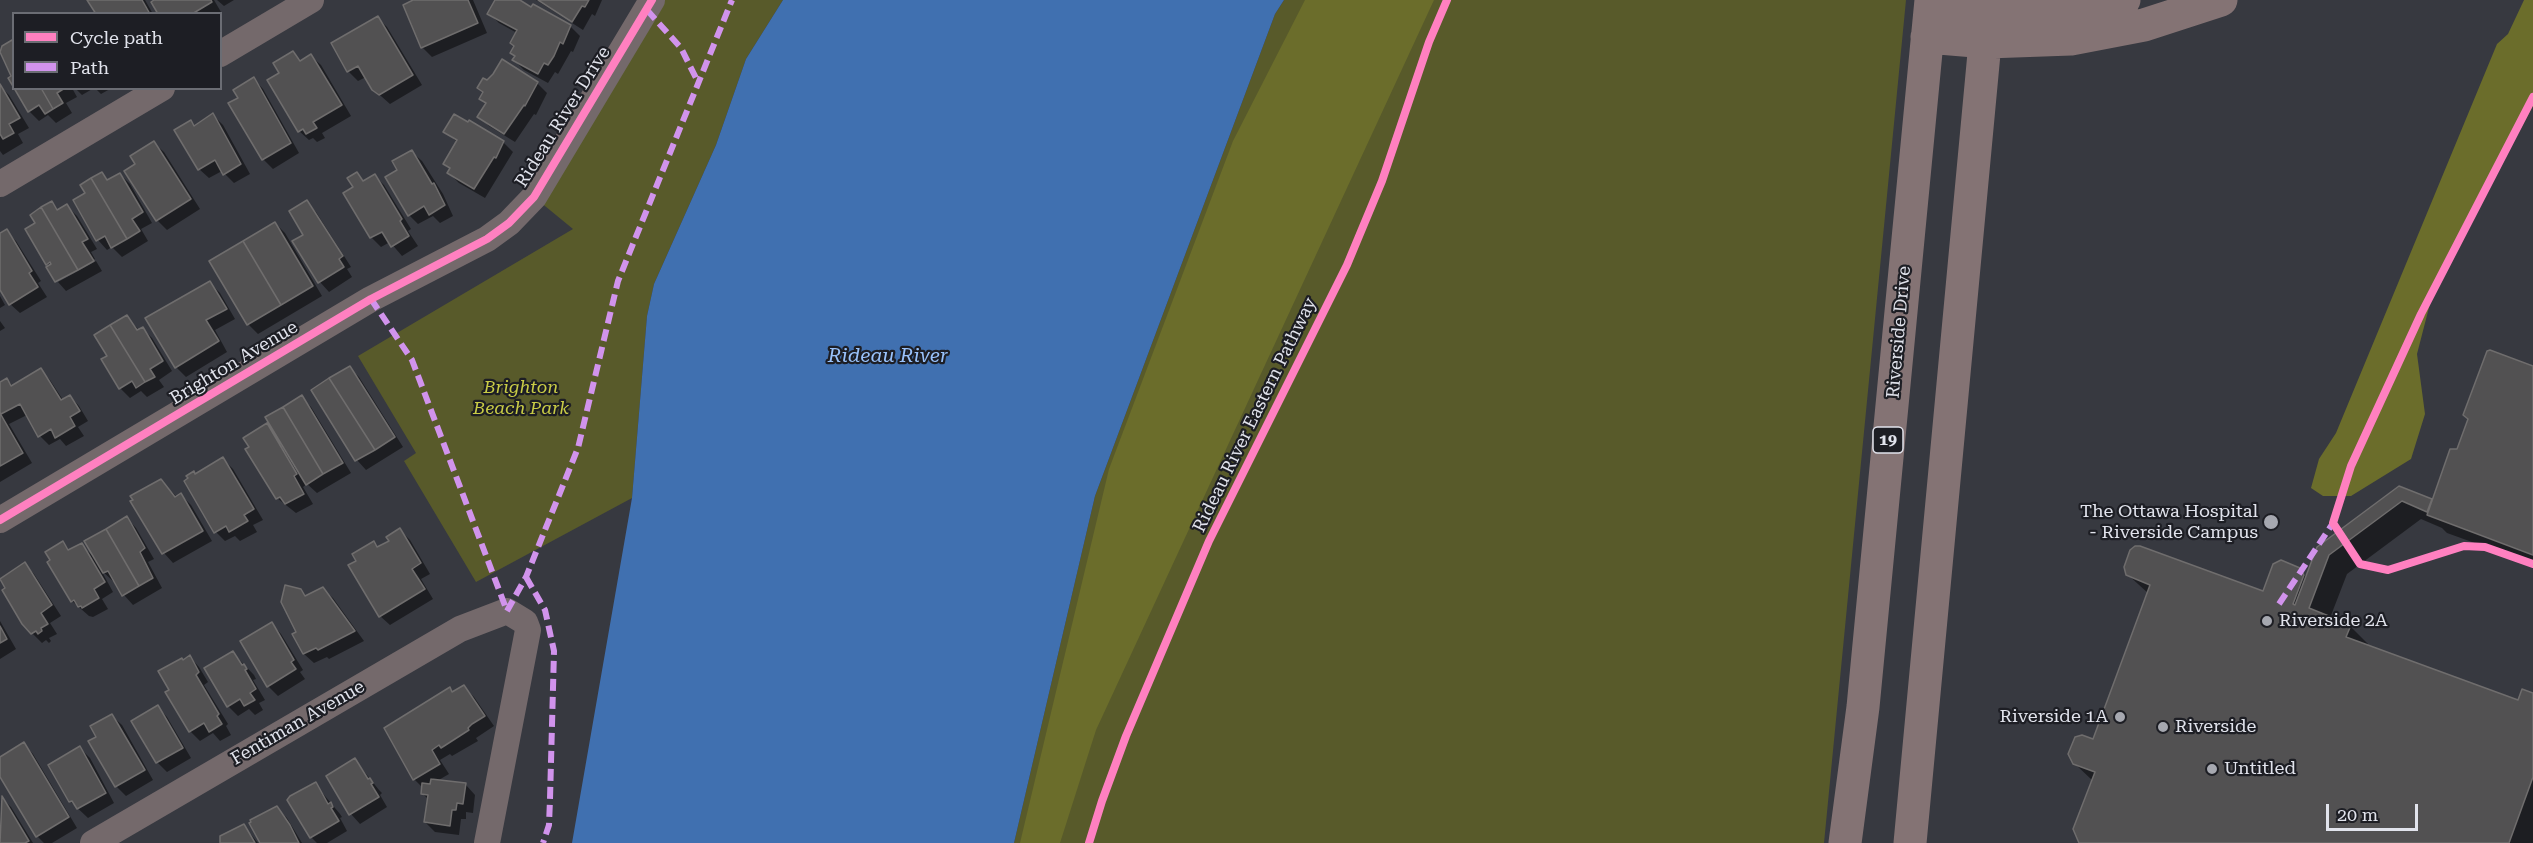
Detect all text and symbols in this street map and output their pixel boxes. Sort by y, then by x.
legend [12,12,222,90]
text: Cycle path [70,27,163,48]
street label: Rideau River Drive [511,43,615,191]
text: Path [70,57,109,78]
street label: Riverside Drive [1882,265,1916,399]
street label: Rideau River Eastern Pathway [1189,294,1321,536]
street label: Brighton Avenue [166,316,302,410]
water label: Rideau River [828,344,948,368]
park label: Brighton Beach Park [473,377,569,420]
road number: 19 [1873,427,1903,453]
place label: The Ottawa Hospital - Riverside Campus [2080,501,2258,544]
marker: The Ottawa Hospital - Riverside Campus [2262,513,2280,531]
place label: Riverside 2A [2279,610,2388,632]
marker: Riverside 2A [2260,614,2274,628]
street label: Fentiman Avenue [227,676,369,770]
place label: Riverside 1A [1999,706,2108,728]
marker: Riverside 1A [2113,710,2127,724]
place label: Riverside [2175,716,2256,738]
marker: Riverside [2156,720,2170,734]
place label: Untitled [2224,758,2296,780]
marker: Untitled [2205,762,2219,776]
scale bar [2329,792,2420,830]
text: 20 m [2337,804,2378,825]

